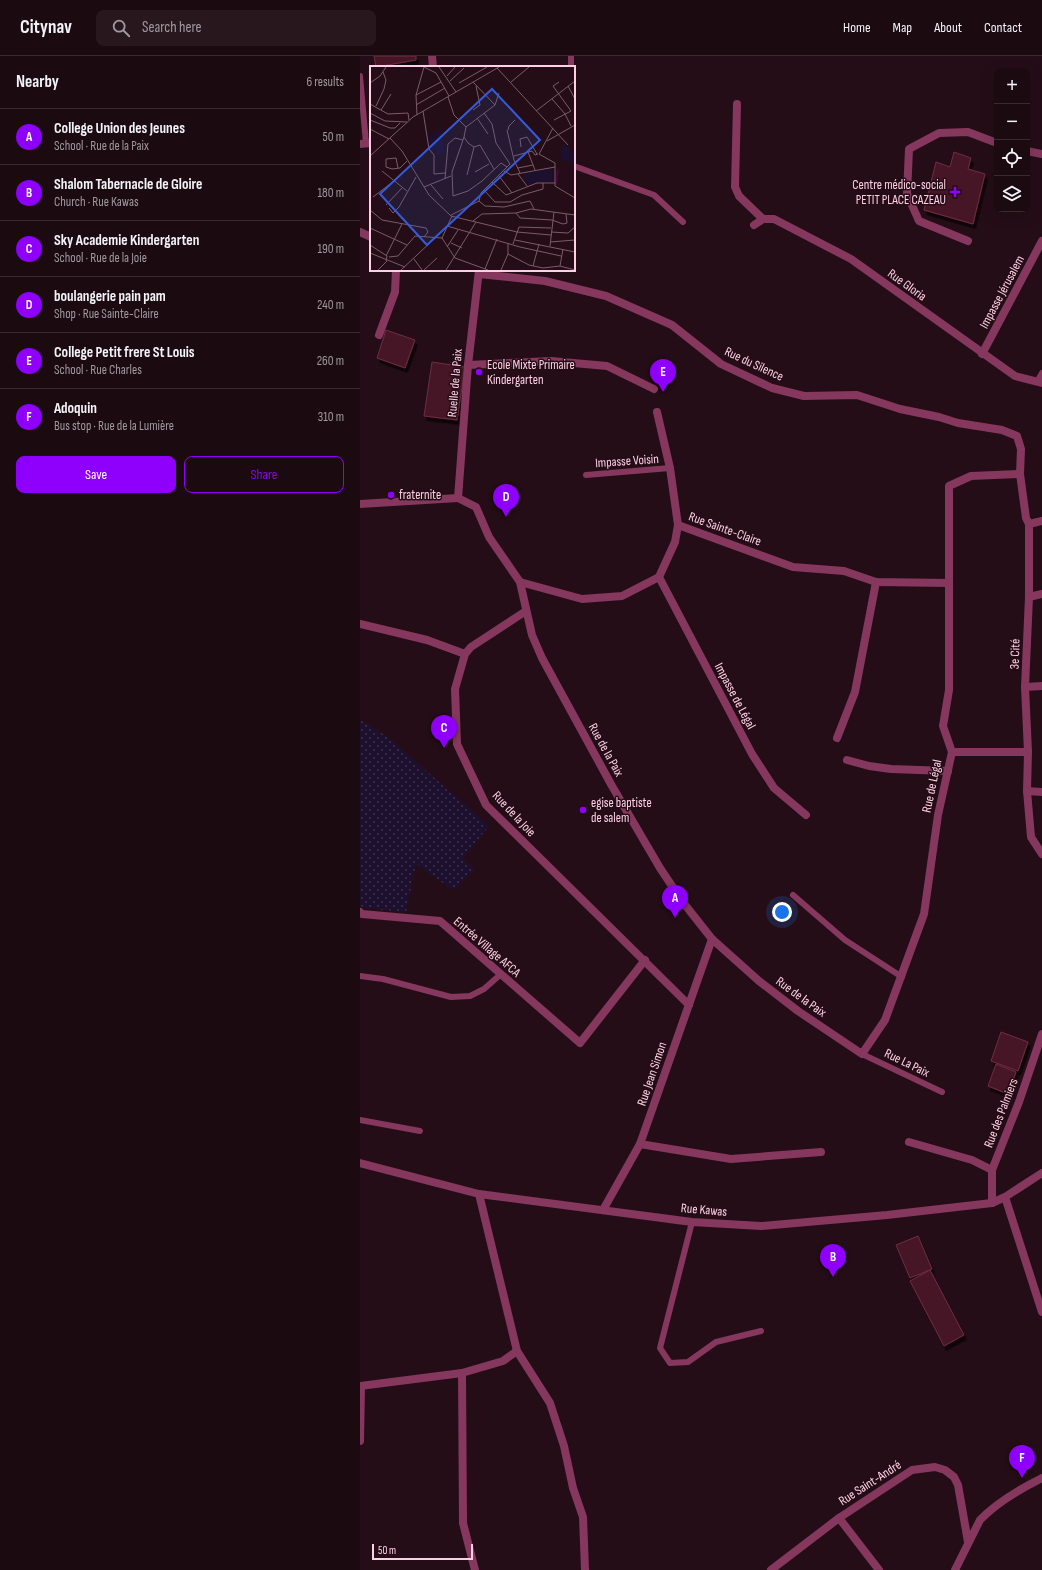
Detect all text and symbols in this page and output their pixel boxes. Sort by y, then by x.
search box [96,10,376,46]
text: Citynav [20,16,72,39]
icon: search [110,17,132,39]
text: Search here [142,18,202,37]
text: Home [843,19,871,36]
text: Map [893,19,912,36]
text: About [934,19,962,36]
text: Contact [984,19,1022,36]
inset map [370,66,575,271]
map controls [994,68,1030,212]
button: + [994,68,1030,104]
text: Nearby [16,72,59,92]
text: 6 results [306,74,344,90]
button: − [994,104,1030,140]
text: College Union des Jeunes [54,119,185,138]
text: A [26,129,32,145]
text: 50 m [323,129,344,145]
text: School · Rue de la Paix [54,138,149,154]
button: locate [994,140,1030,176]
text: Shalom Tabernacle de Gloire [54,175,202,194]
button: layers [994,176,1030,212]
place label: Centre médico-social PETIT PLACE CAZEAU [852,177,946,208]
text: B [26,185,32,201]
text: 180 m [318,185,344,201]
marker: Centre médico-social PETIT PLACE CAZEAU [949,186,961,198]
text: Church · Rue Kawas [54,194,139,210]
text: Sky Academie Kindergarten [54,231,199,250]
text: C [26,241,32,257]
text: 190 m [317,241,344,257]
text: School · Rue de la Joie [54,250,147,266]
street label: Impasse Jérusalem [976,253,1028,331]
street label: Rue Gloria [884,266,930,304]
text: boulangerie pain pam [54,287,166,306]
text: D [26,297,32,313]
text: 240 m [317,297,344,313]
text: Shop · Rue Sainte-Claire [54,306,159,322]
text: College Petit frere St Louis [54,343,195,362]
street label: Rue du Silence [722,343,786,385]
street label: Ruelle de la Paix [444,348,466,418]
text: E [26,353,32,369]
text: 260 m [317,353,344,369]
place label: Ecole Mixte Primaire Kindergarten [487,357,575,388]
pin: E [650,359,676,392]
text: School · Rue Charles [54,362,142,378]
marker: Ecole Mixte Primaire Kindergarten [474,367,484,377]
text: Adoquin [54,399,97,418]
text: F [26,409,32,425]
text: 310 m [318,409,344,425]
text: Bus stop · Rue de la Lumière [54,418,174,434]
street label: Impasse Voisin [595,451,659,471]
button: Save [16,456,176,493]
button: Share [184,456,344,493]
pin: D [493,484,519,517]
place label: fraternite [399,487,441,503]
marker: fraternite [386,490,396,500]
street label: Rue Sainte-Claire [686,508,764,550]
street label: 3e Cité [1006,638,1024,670]
street label: Impasse de Légal [711,660,759,732]
pin: C [431,715,457,748]
street label: Rue de la Paix [585,721,627,780]
street label: Rue de Légal [919,758,945,814]
street label: Rue de la Joie [489,788,539,840]
place label: egise baptiste de salem [591,795,652,826]
marker: egise baptiste de salem [578,805,588,815]
pin: A [662,885,688,918]
your location [772,902,792,922]
street label: Entrée Village AFCA [450,913,524,981]
street label: Rue de la Paix [773,973,829,1021]
street label: Rue Jean Simon [634,1040,670,1108]
street label: Rue La Paix [882,1045,932,1081]
street label: Rue des Palmiers [980,1076,1022,1150]
street label: Rue Kawas [680,1200,728,1220]
pin: B [820,1244,846,1277]
pin: F [1009,1445,1035,1478]
street label: Rue Saint-André [836,1457,904,1509]
scale bar [372,1542,473,1561]
text: 50 m [378,1544,396,1557]

